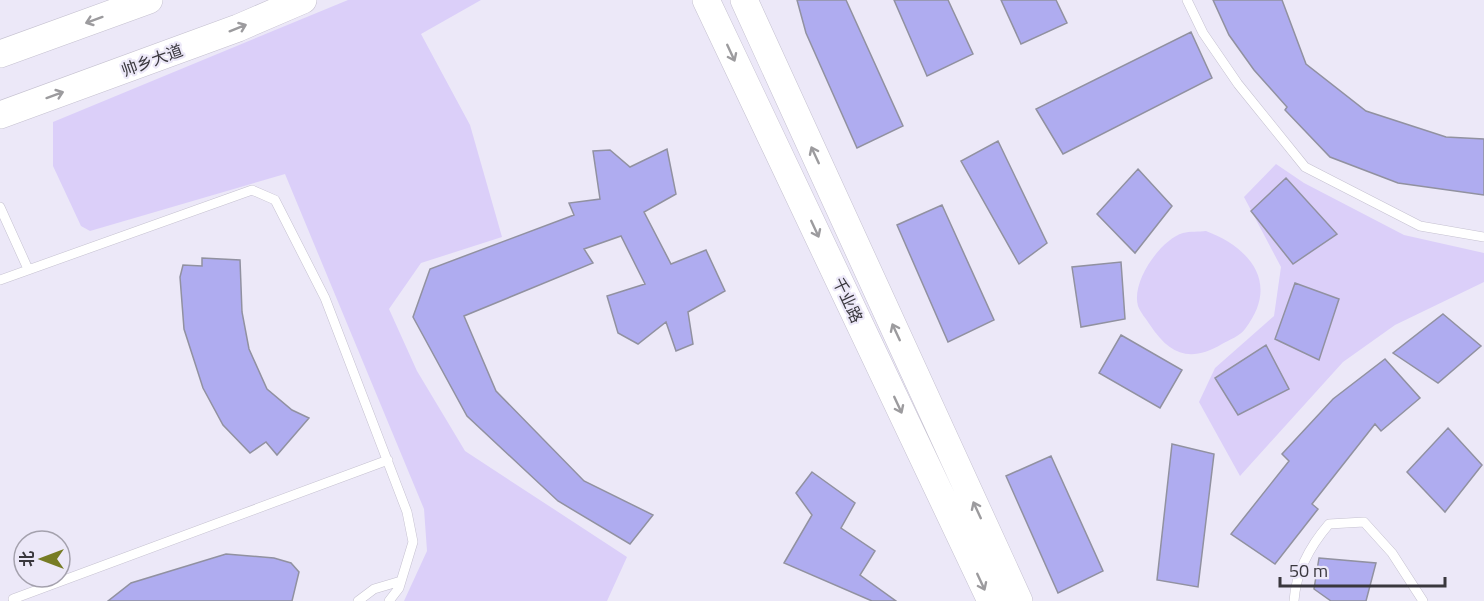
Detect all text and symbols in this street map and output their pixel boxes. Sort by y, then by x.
one-way arrow [85,15,104,26]
one-way arrow [228,22,247,33]
street label: 帅乡大道 [118,38,186,82]
one-way arrow [726,43,738,61]
one-way arrow [45,89,64,100]
one-way arrow [809,147,820,165]
one-way arrow [809,220,821,238]
street label: 千业路 [827,273,869,327]
one-way arrow [890,324,901,342]
one-way arrow [893,396,905,414]
one-way arrow [971,501,983,519]
north arrow [12,529,72,589]
scale bar [1280,550,1445,588]
text: 北 [15,551,39,567]
text: 50 m [1289,557,1328,584]
one-way arrow [976,572,988,590]

